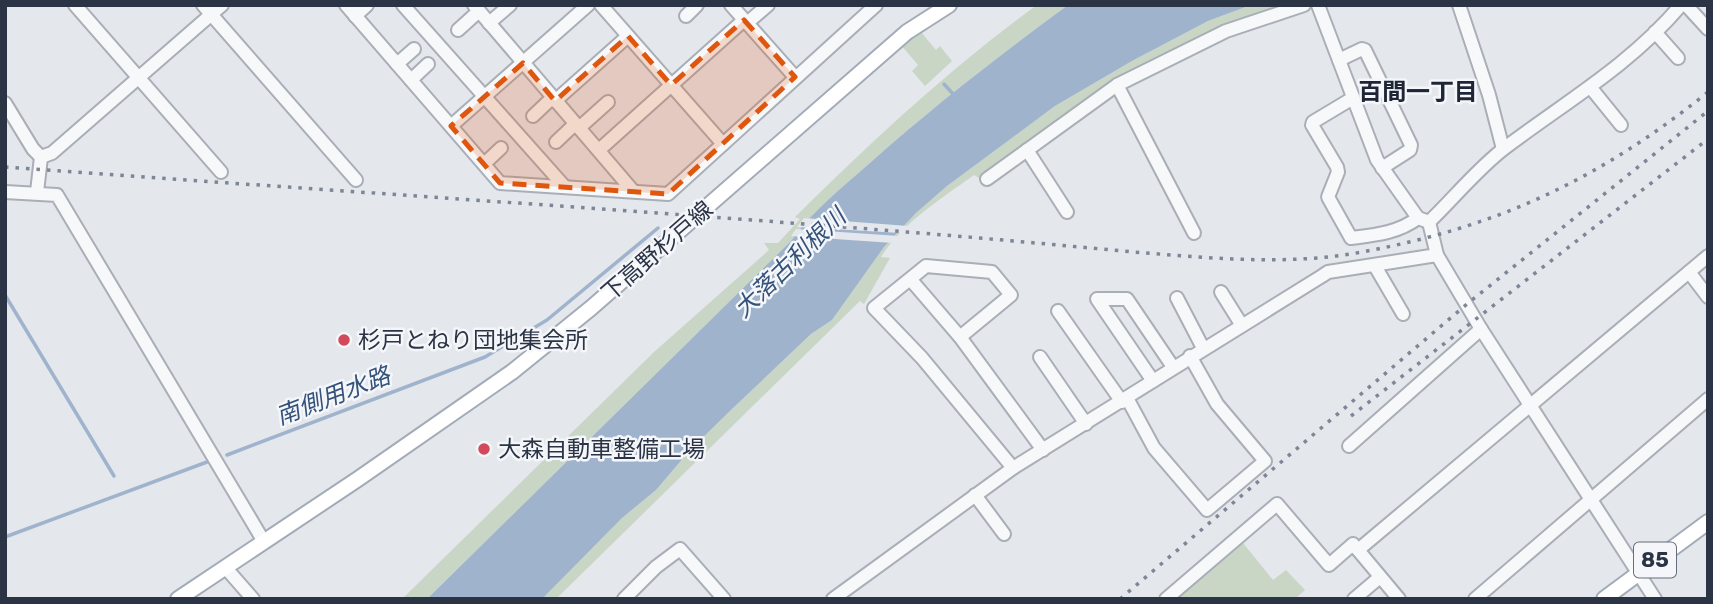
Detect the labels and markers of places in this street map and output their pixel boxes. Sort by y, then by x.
place label: 杉戸とねり団地集会所 [358,326,588,354]
marker: 杉戸とねり団地集会所 [336,332,352,348]
place label: 大森自動車整備工場 [498,435,705,463]
marker: 大森自動車整備工場 [476,441,492,457]

